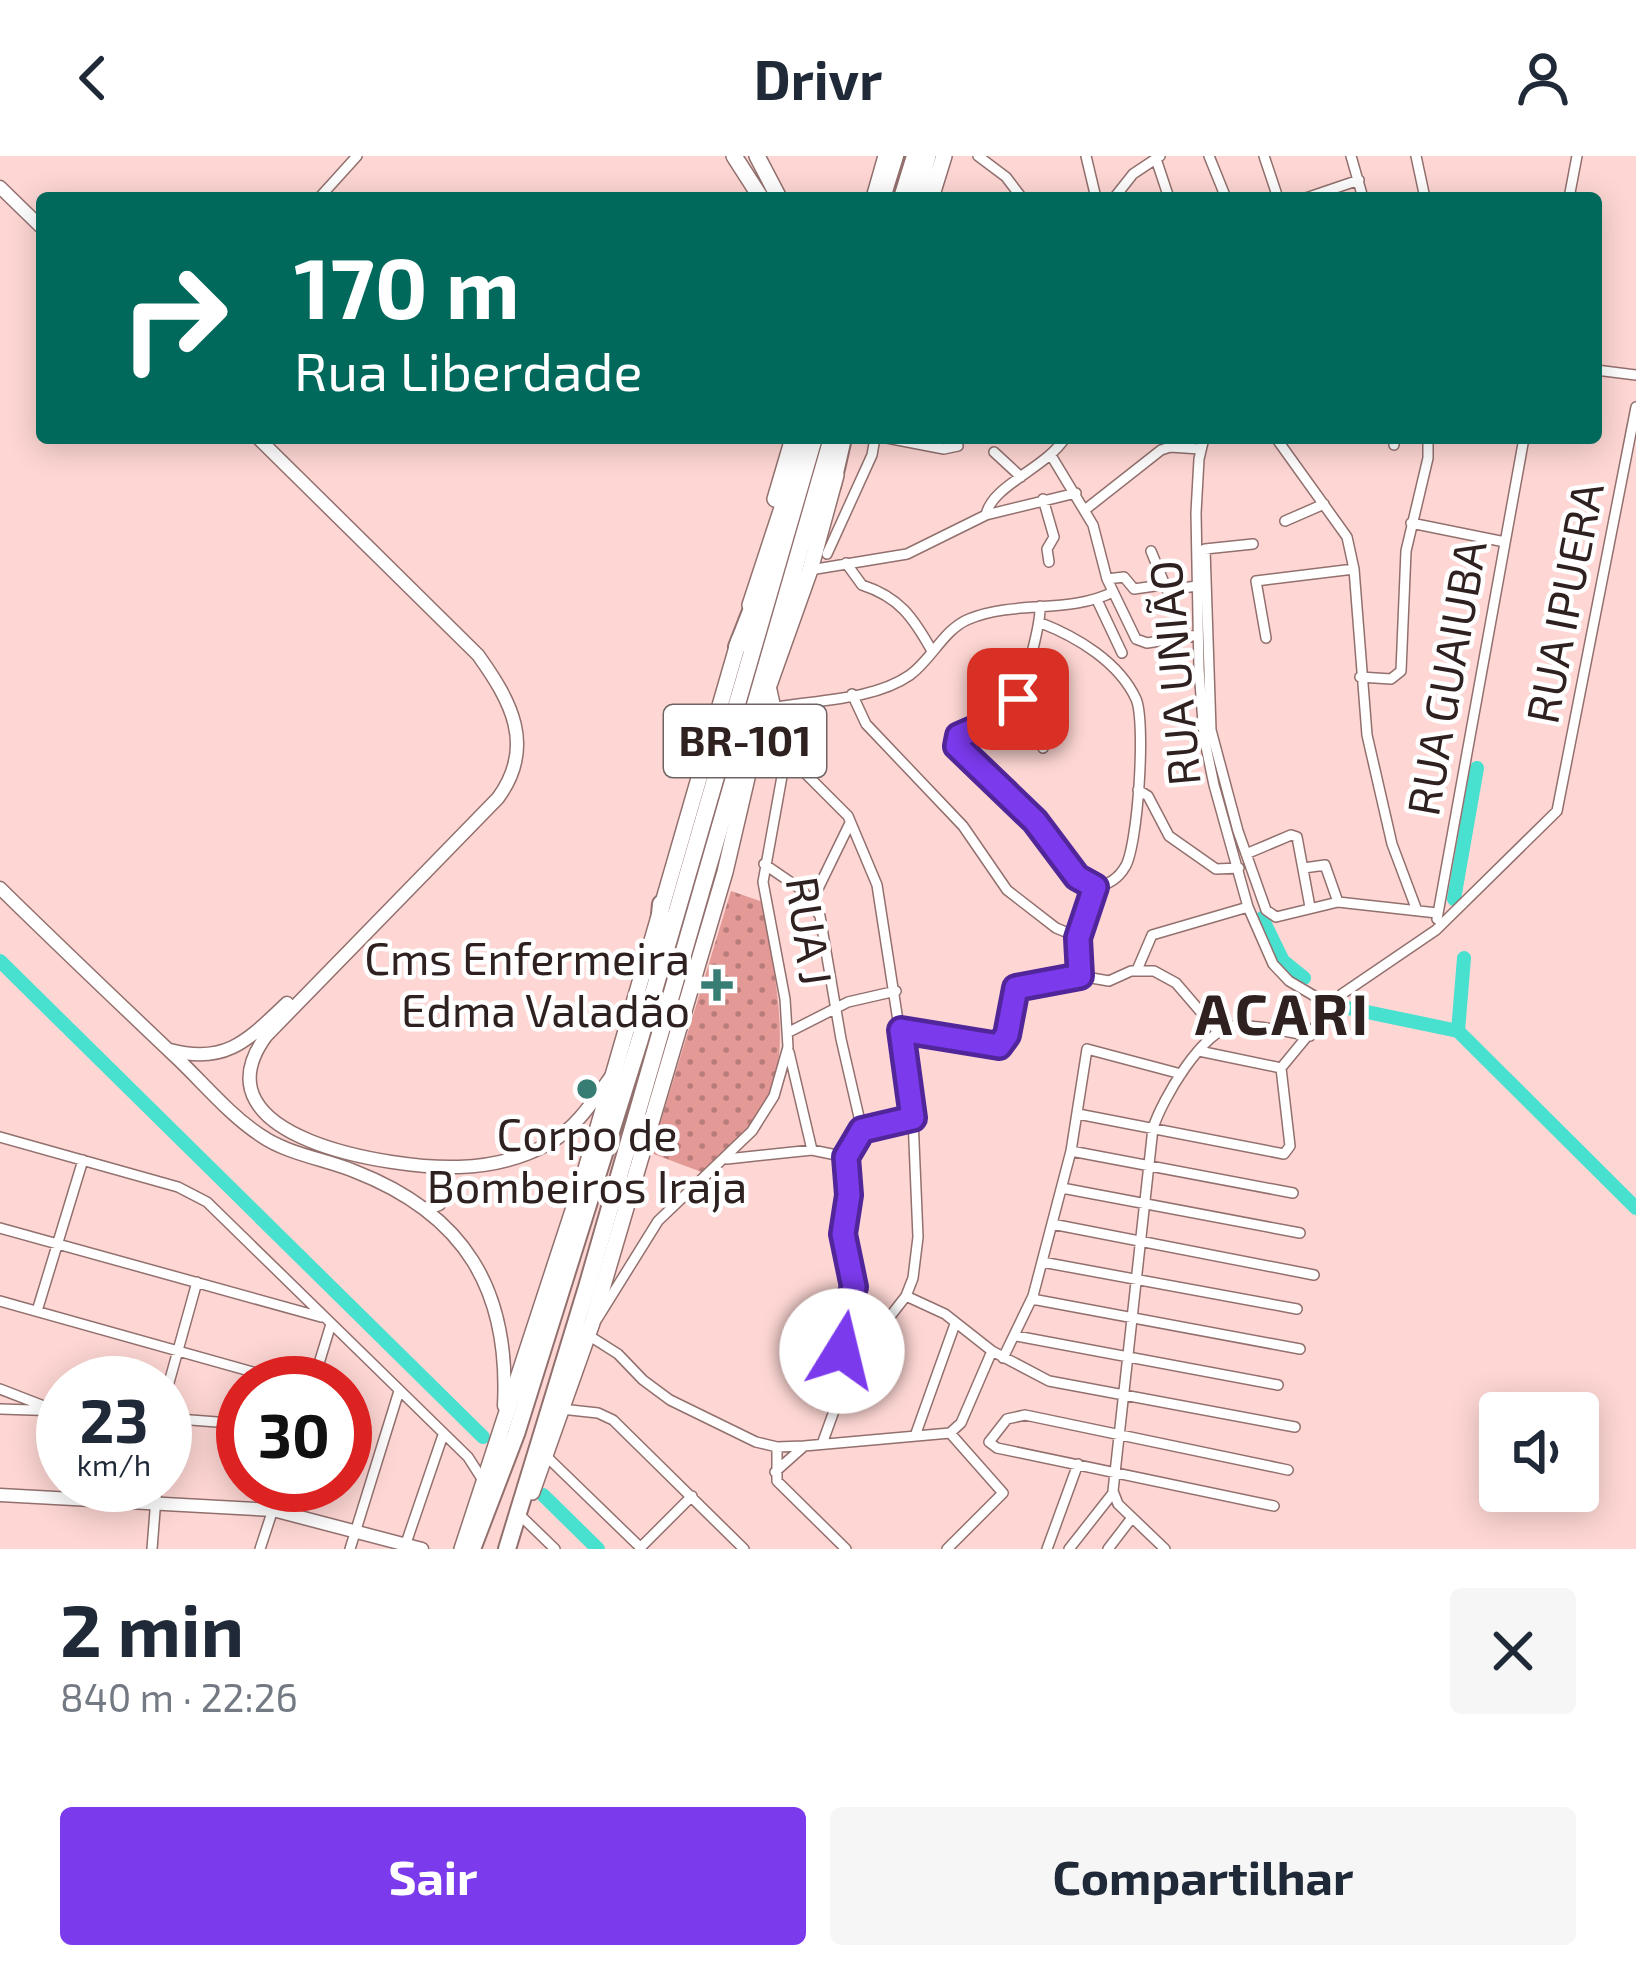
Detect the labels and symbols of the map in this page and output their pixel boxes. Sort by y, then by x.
street label: RUA IPUERA [1513,478,1613,727]
street label: RUA GUAIUBA [1394,536,1496,819]
street label: RUA UNIÃO [1136,558,1210,788]
pin [967,648,1069,750]
road number: BR-101 [664,705,826,777]
street label: RUA J [777,873,845,988]
place label: Cms Enfermeira Edma Valadão [364,930,690,1036]
marker: Cms Enfermeira Edma Valadão [701,969,733,1001]
district label: ACARI [1195,978,1371,1046]
marker: Corpo de Bombeiros Iraja [574,1076,600,1102]
place label: Corpo de Bombeiros Iraja [427,1106,747,1213]
position arrow [779,1288,905,1414]
speed limit sign: 30 [216,1356,372,1512]

